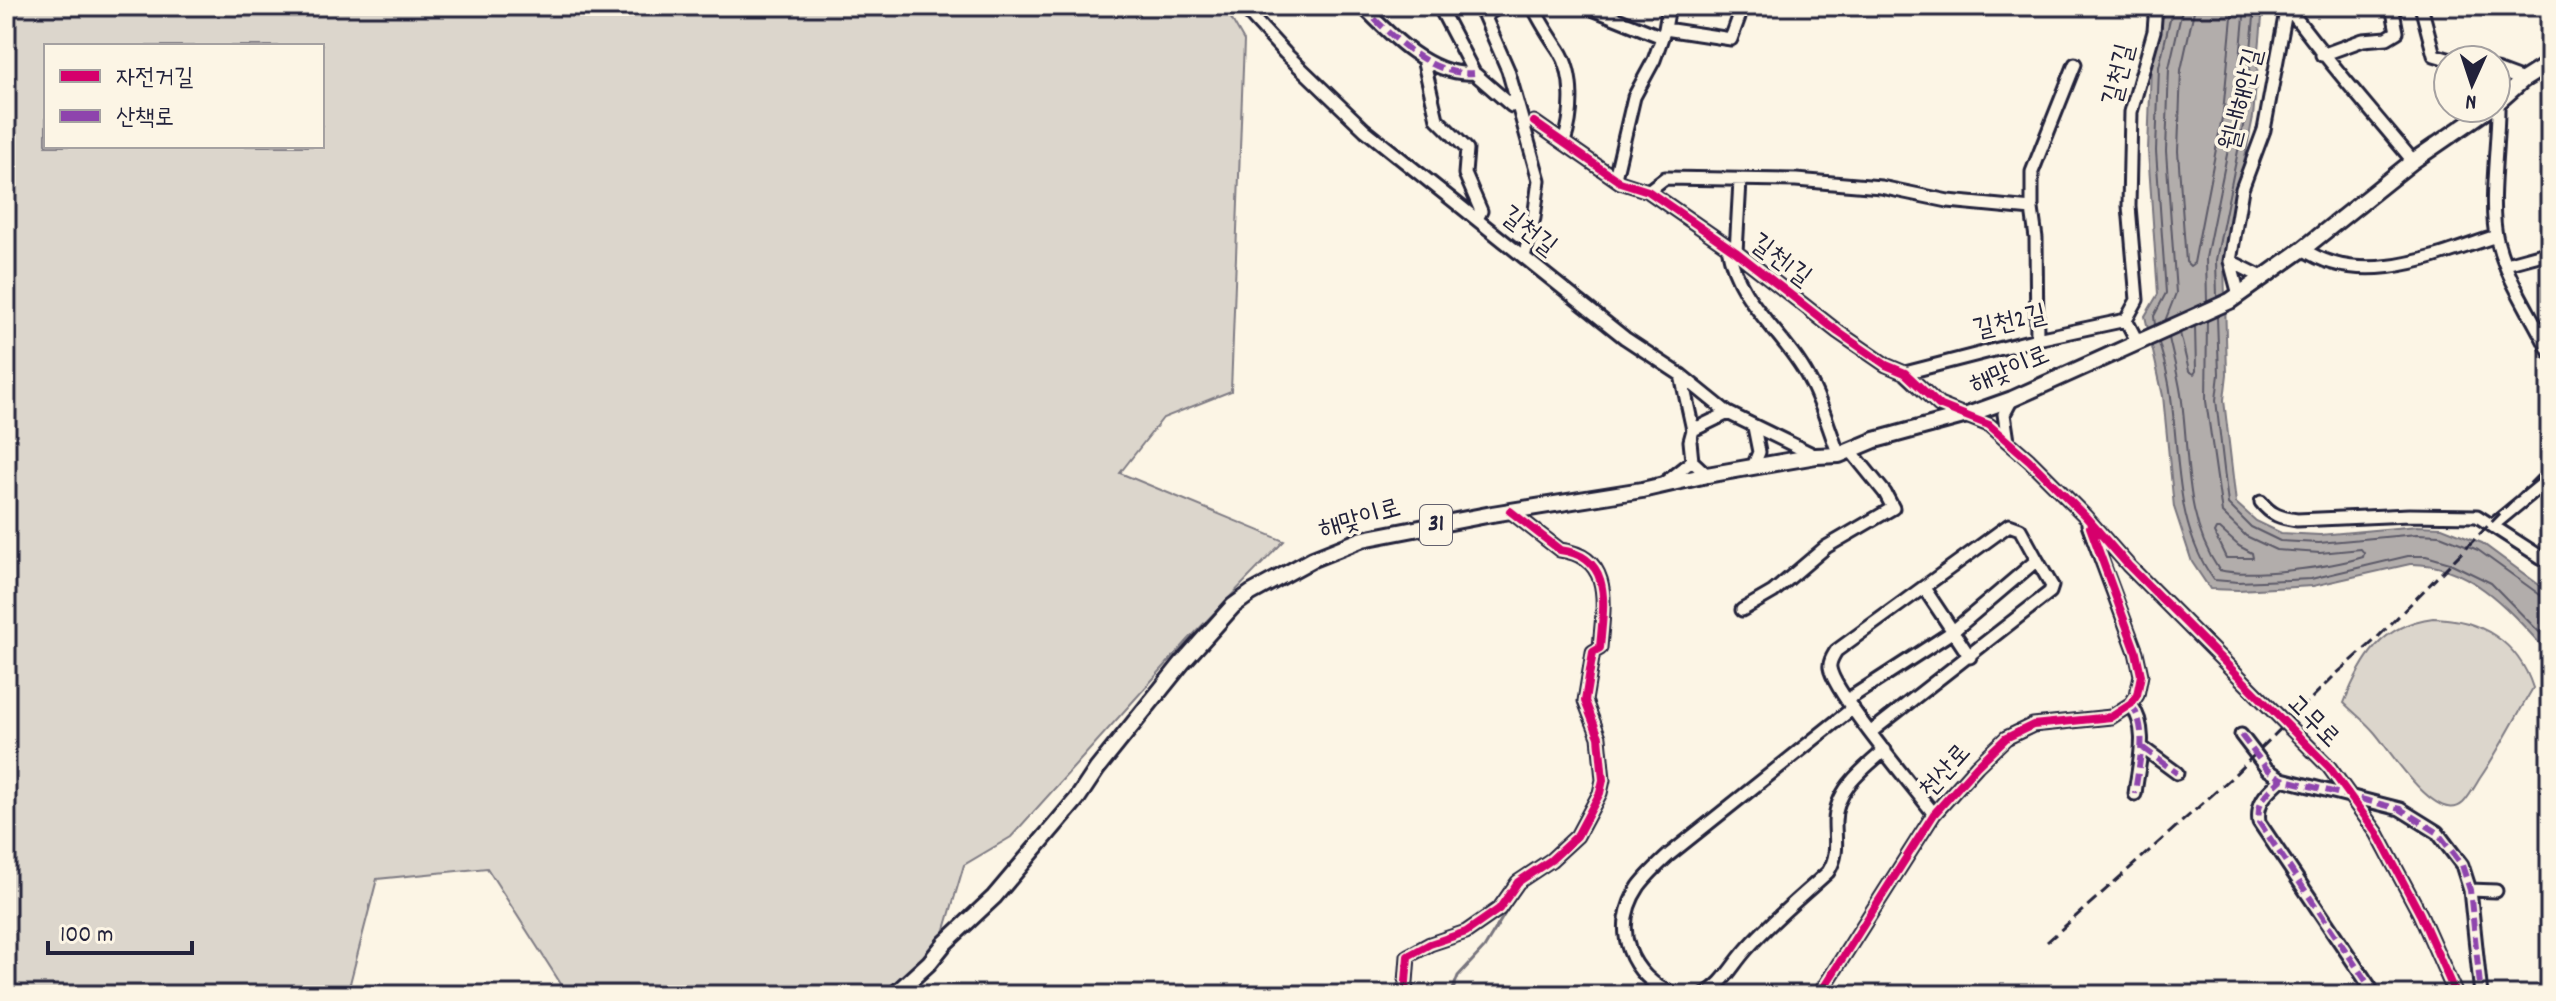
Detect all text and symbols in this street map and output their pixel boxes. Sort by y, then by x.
street label: 길천길 [2094,40,2146,110]
legend [44,44,324,148]
north arrow [2432,44,2512,124]
street label: 월내해안길 [2212,45,2274,155]
text: 자전거길 [116,62,193,96]
text: N [2465,85,2477,116]
text: 산책로 [116,102,174,136]
street label: 길천길 [1492,198,1564,266]
street label: 길천1길 [1742,226,1819,296]
street label: 길천2길 [1970,297,2050,349]
street label: 해맞이로 [1964,338,2056,404]
street label: 해맞이로 [1315,491,1405,549]
road number: 31 [1420,505,1452,545]
street label: 고무로 [2277,687,2347,757]
street label: 천산로 [1911,736,1981,808]
scale bar [48,905,192,955]
text: 100 m [60,919,113,953]

